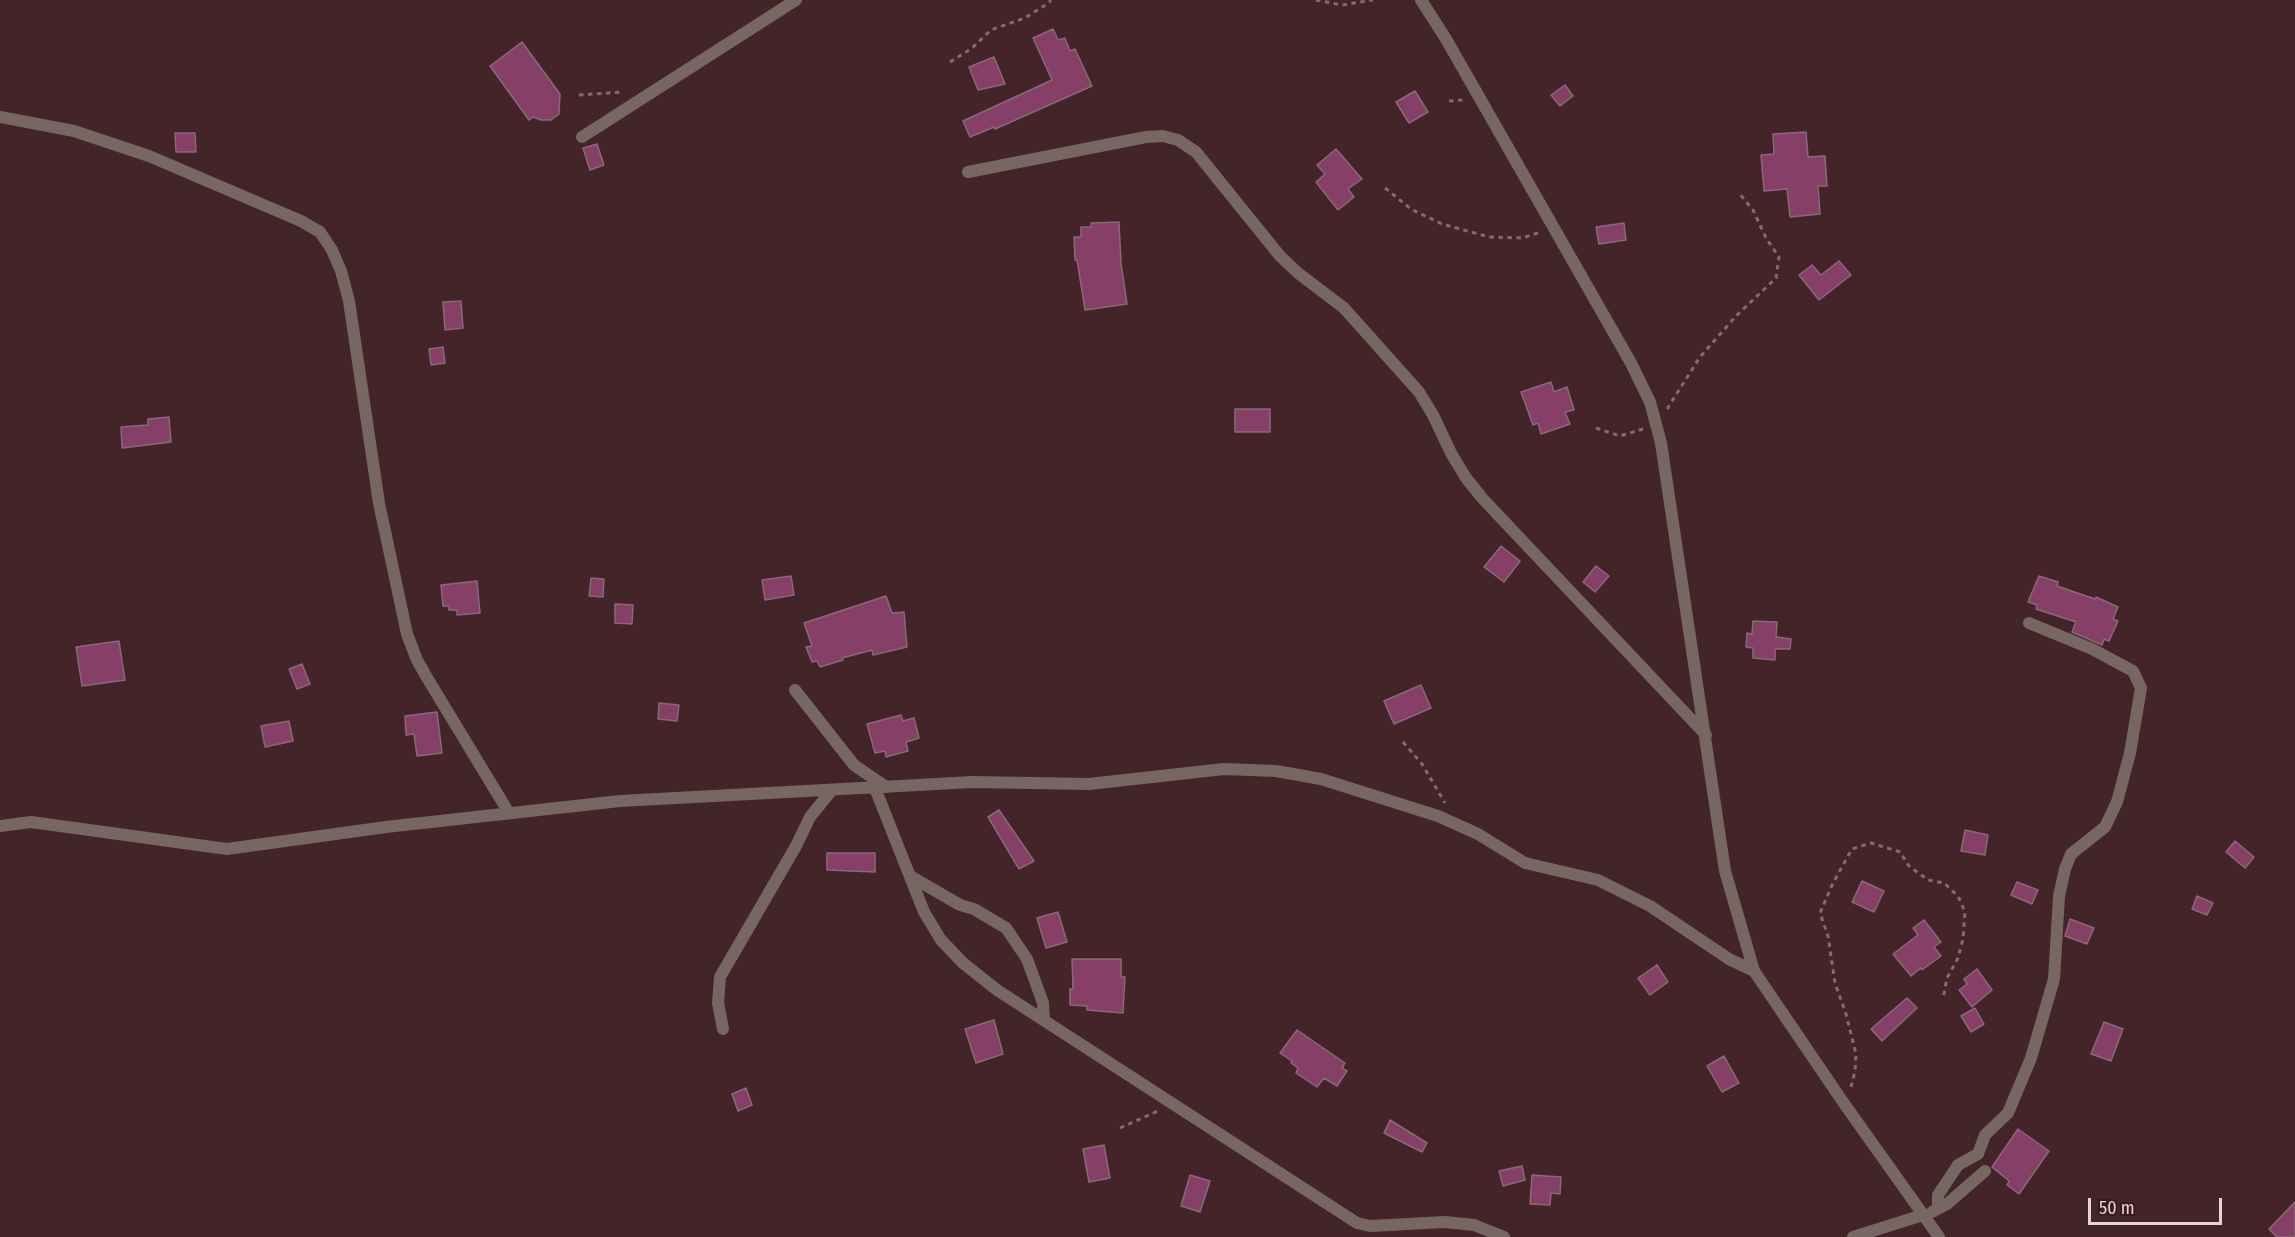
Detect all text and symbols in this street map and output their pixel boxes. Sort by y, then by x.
scale bar [2091,1186,2224,1224]
text: 50 m [2099,1197,2135,1219]

